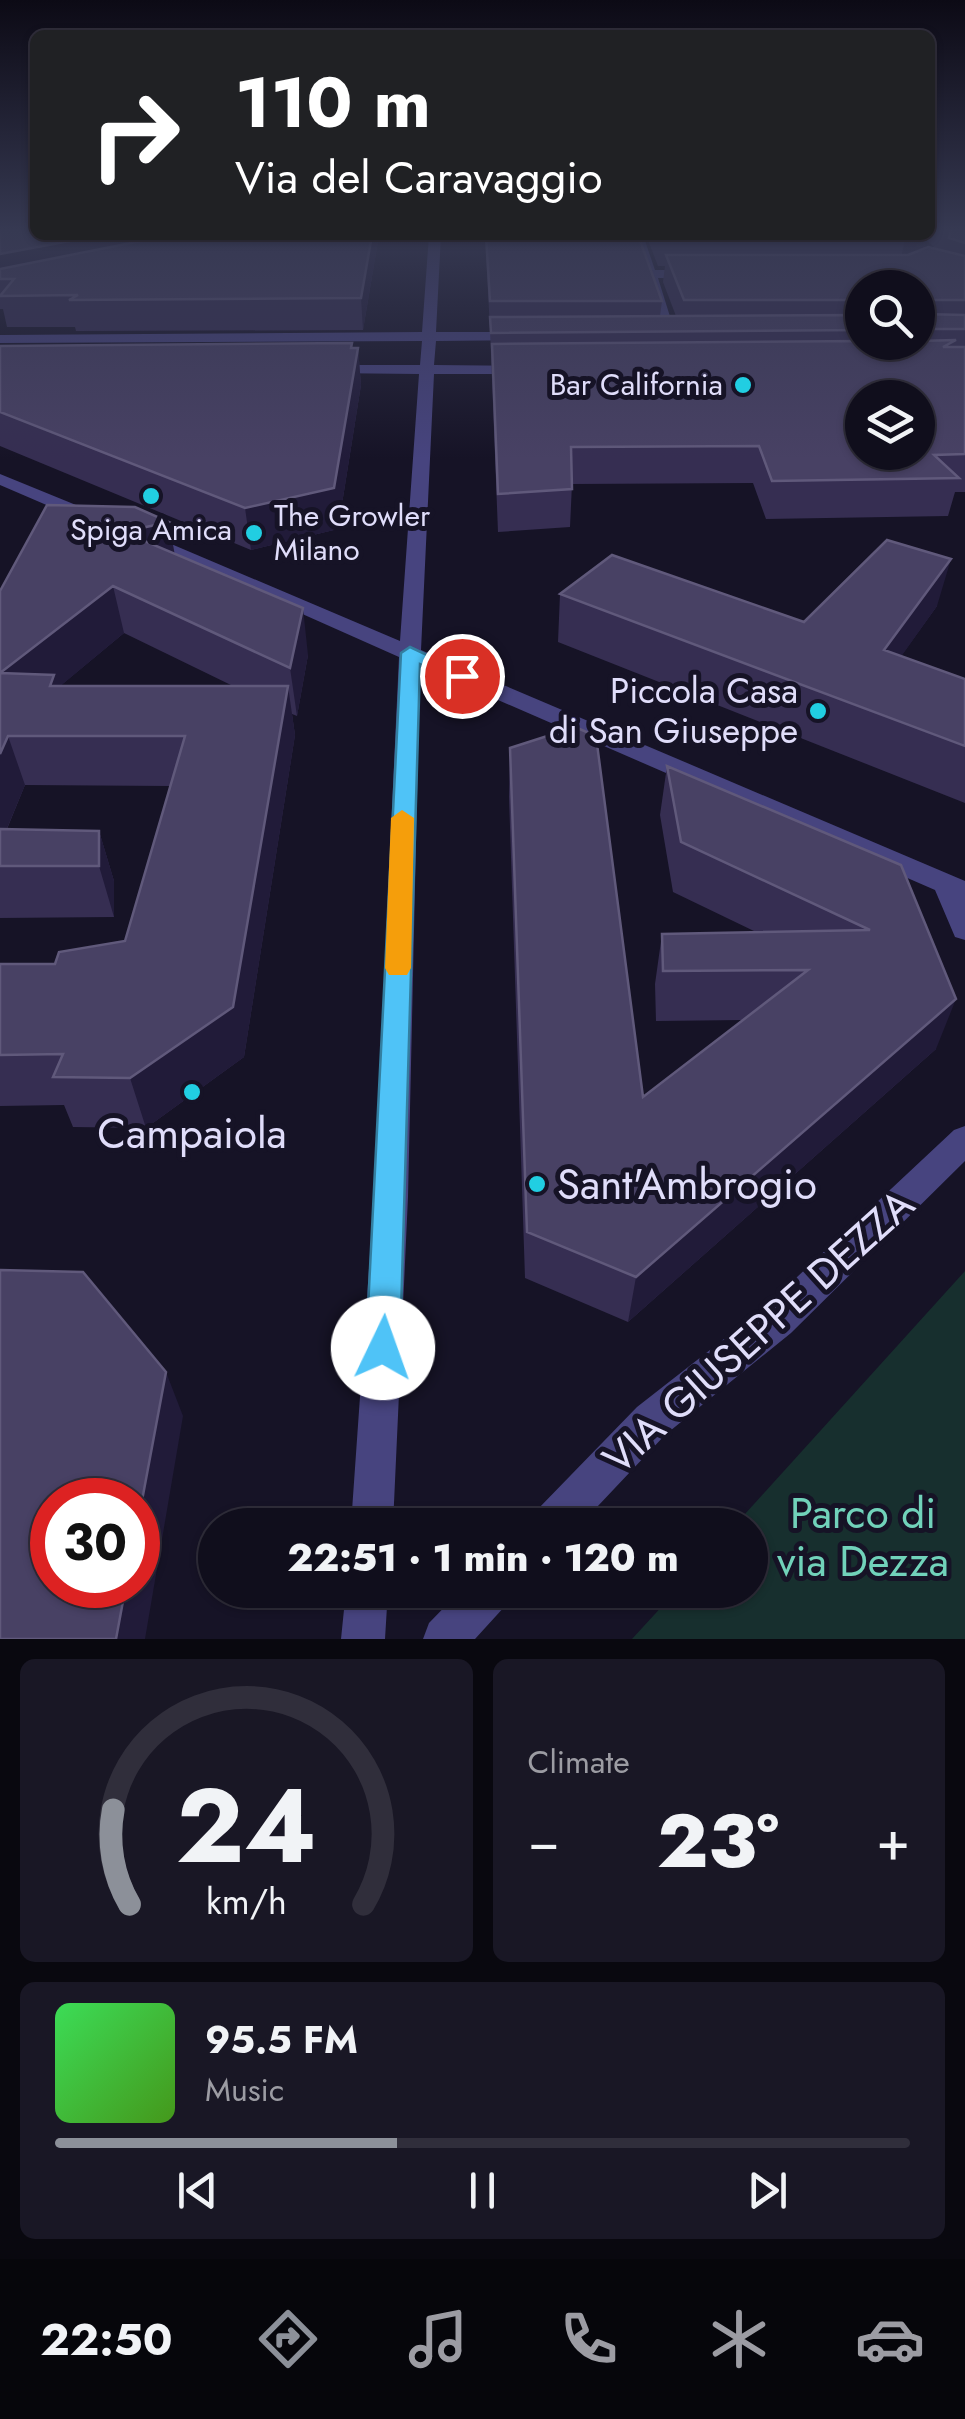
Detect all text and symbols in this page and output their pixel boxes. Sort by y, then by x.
text: 110 m [235,52,431,153]
icon: right [70,70,200,200]
text: Via del Caravaggio [235,145,603,210]
map controls [845,270,935,470]
button: search [845,270,935,360]
place label: Bar California [550,363,723,406]
marker: Bar California [732,374,754,396]
button: layers [845,380,935,470]
marker: Spiga Amica [140,485,162,507]
place label: The Growler Milano [274,494,431,571]
place label: Spiga Amica [70,508,232,551]
marker: The Growler Milano [243,522,265,544]
pin [420,634,505,719]
icon: arrive [435,649,490,704]
place label: Piccola Casa di San Giuseppe [549,666,798,756]
marker: Piccola Casa di San Giuseppe [807,700,829,722]
marker: Campaiola [181,1081,203,1103]
place label: Campaiola [97,1103,287,1164]
place label: Sant'Ambrogio [557,1154,817,1215]
marker: Sant'Ambrogio [526,1173,548,1195]
street label: VIA GIUSEPPE DEZZA [589,1175,928,1488]
position arrow [331,1296,435,1400]
speed limit sign: 30 [30,1478,160,1608]
park label: Parco di via Dezza [777,1483,949,1592]
text: 22:51 · 1 min · 120 m [287,1530,679,1585]
text: Climate [528,1739,630,1785]
text: 24 [176,1751,317,1901]
text: 23° [657,1787,779,1895]
text: − [528,1801,560,1881]
text: + [876,1801,910,1881]
text: km/h [206,1876,287,1927]
text: 95.5 FM [205,2012,358,2067]
text: Music [205,2067,284,2113]
icon: previous [170,2163,225,2218]
icon: pause [455,2163,510,2218]
icon: next [740,2163,795,2218]
icon: directions [253,2304,323,2374]
icon: music [403,2304,473,2374]
icon: phone [554,2304,624,2374]
icon: climate [704,2304,774,2374]
icon: car [855,2304,925,2374]
text: 22:50 [40,2307,173,2372]

